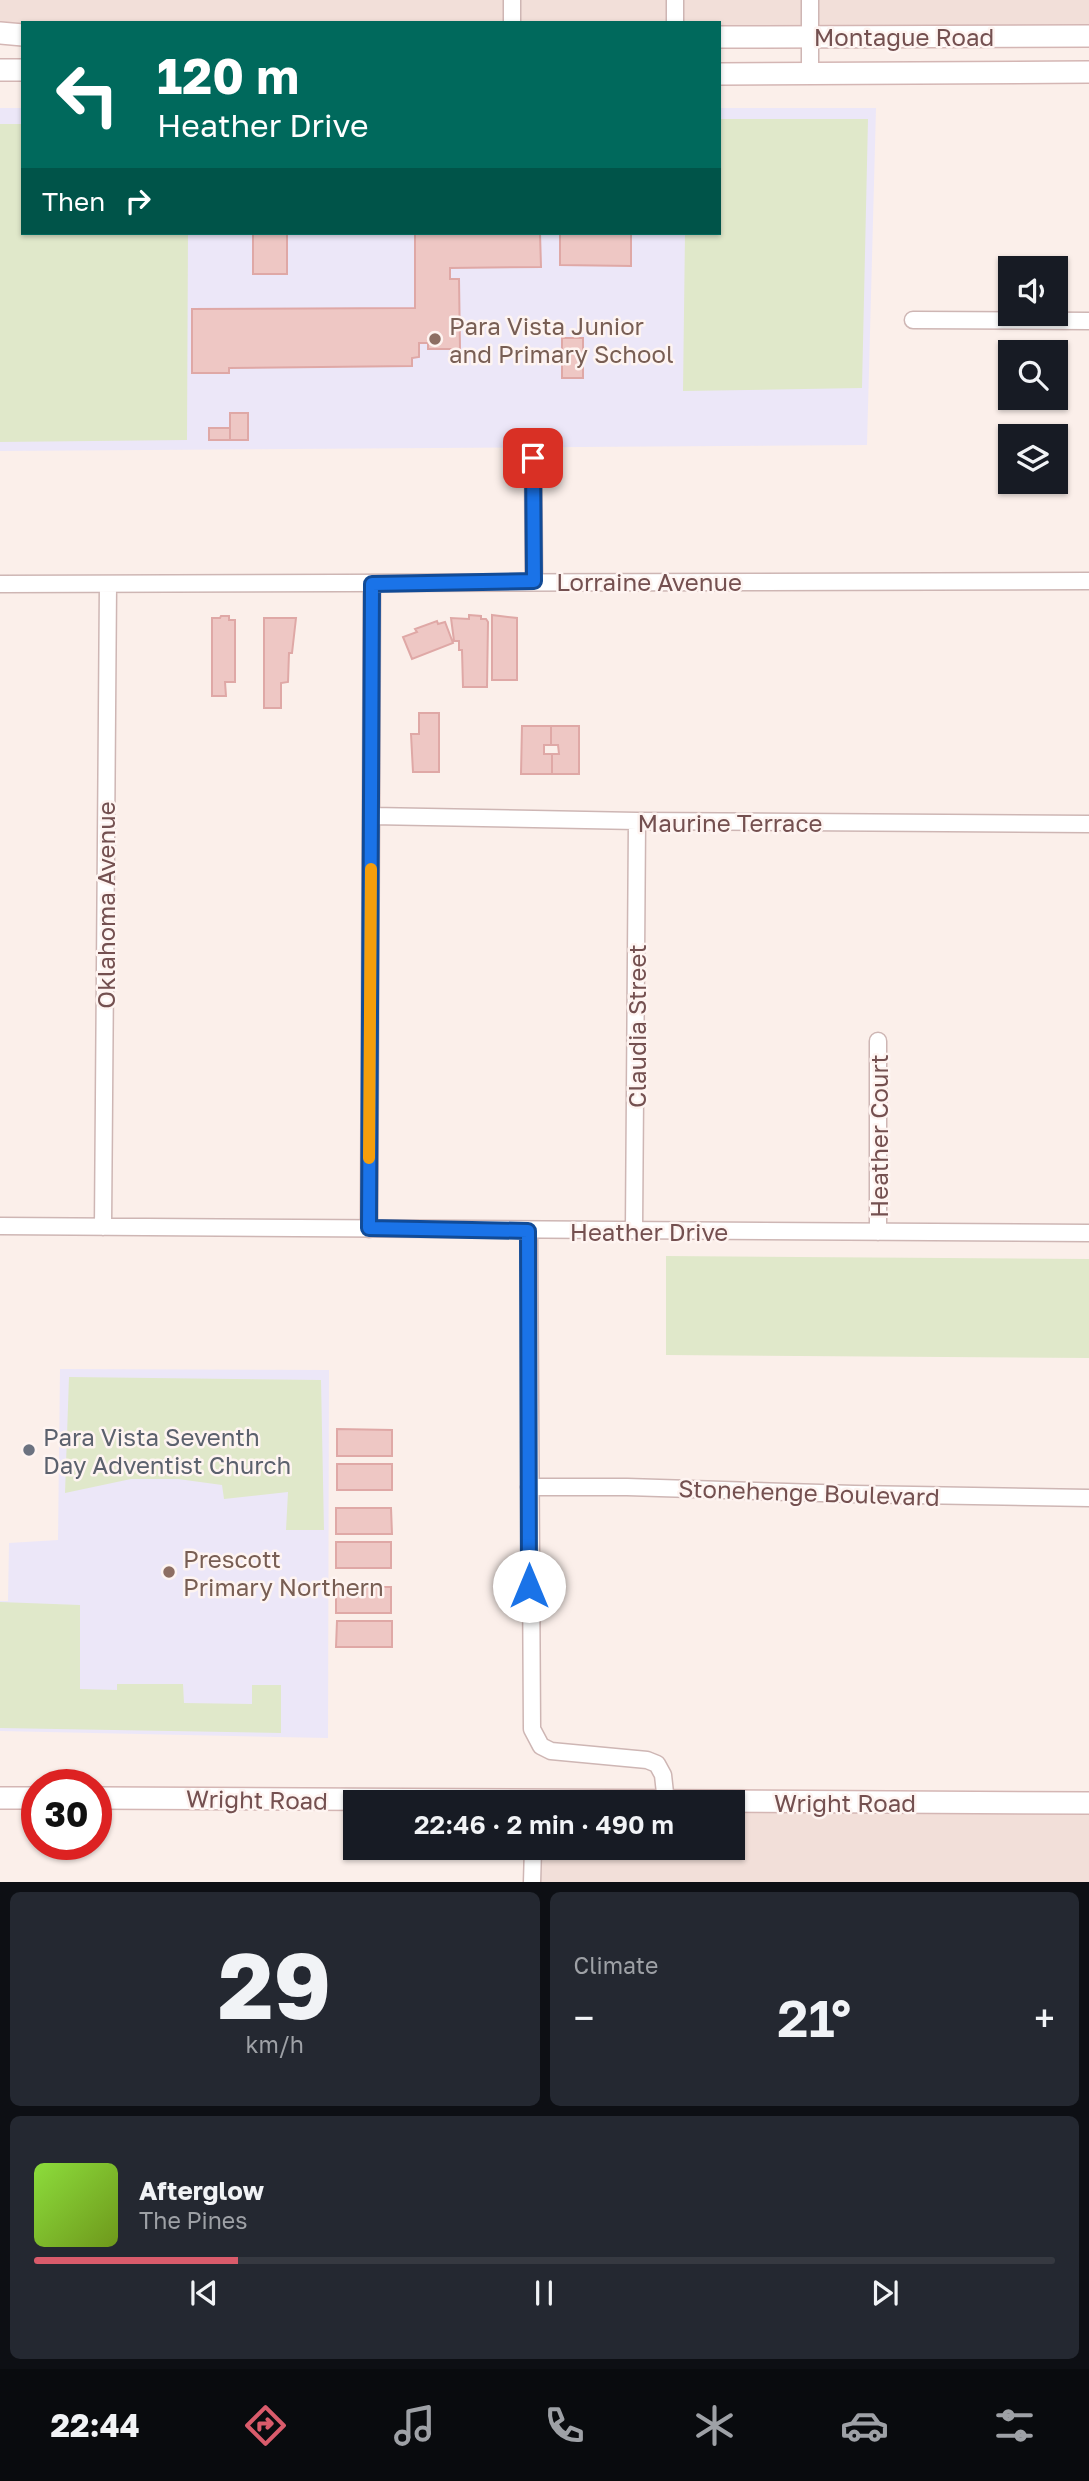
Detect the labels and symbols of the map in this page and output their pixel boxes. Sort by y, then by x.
street label: Montague Road [814,22,994,51]
place label: Para Vista Junior and Primary School [449,311,674,368]
marker: Para Vista Junior and Primary School [427,331,443,347]
pin [503,428,563,488]
street label: Lorraine Avenue [556,567,742,596]
street label: Oklahoma Avenue [91,801,120,1009]
street label: Maurine Terrace [638,808,822,837]
street label: Claudia Street [622,944,651,1108]
street label: Heather Court [864,1054,893,1218]
street label: Heather Drive [570,1217,728,1246]
place label: Para Vista Seventh Day Adventist Church [43,1422,291,1479]
marker: Para Vista Seventh Day Adventist Church [21,1442,37,1458]
street label: Stonehenge Boulevard [678,1473,940,1511]
place label: Prescott Primary Northern [183,1544,384,1601]
position arrow [492,1549,566,1623]
marker: Prescott Primary Northern [161,1564,177,1580]
speed limit sign: 30 [21,1769,112,1860]
street label: Wright Road [186,1783,328,1815]
street label: Wright Road [774,1788,916,1817]

